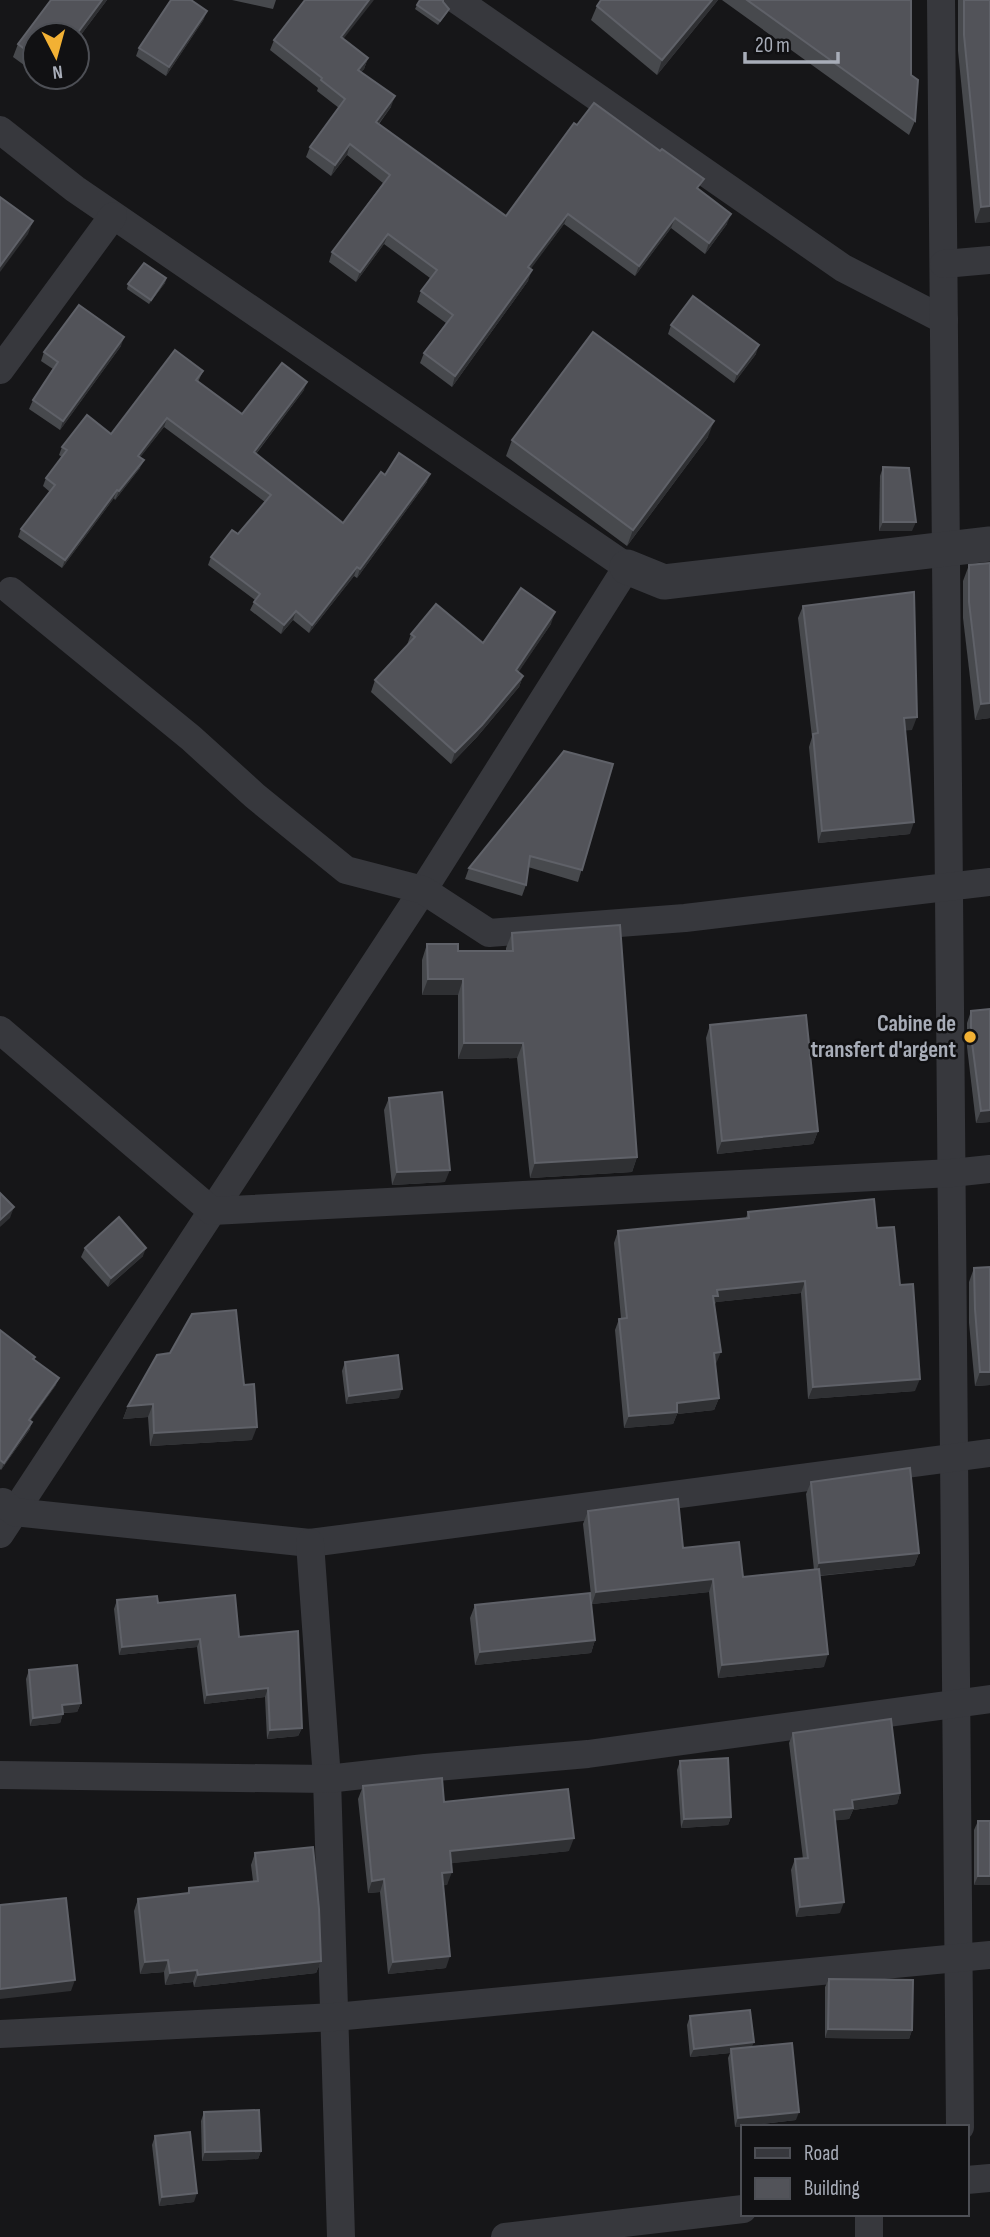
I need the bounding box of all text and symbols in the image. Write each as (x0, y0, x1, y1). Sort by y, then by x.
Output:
north arrow (21, 21, 91, 91)
scale bar (745, 21, 838, 65)
text: 20 m (755, 33, 790, 58)
text: N (51, 59, 64, 83)
place label: Cabine de transfert d'argent (810, 1010, 956, 1064)
marker: Cabine de transfert d'argent (962, 1029, 978, 1045)
legend (741, 2125, 969, 2216)
text: Road (804, 2141, 839, 2166)
text: Building (804, 2176, 860, 2201)

